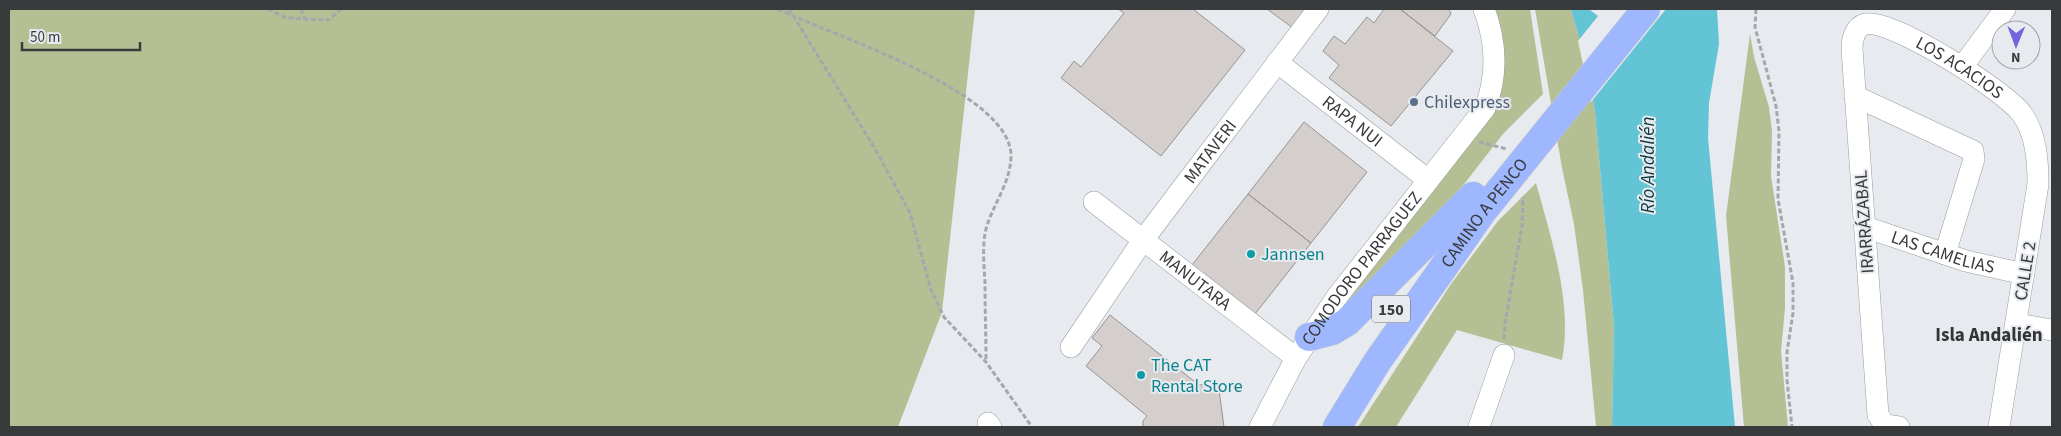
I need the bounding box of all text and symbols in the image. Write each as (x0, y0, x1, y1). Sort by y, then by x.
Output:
scale bar (22, 20, 140, 52)
north arrow (1991, 20, 2041, 70)
text: 50 m (30, 27, 60, 48)
street label: LOS ACACIOS (1911, 31, 2009, 105)
text: N (2011, 47, 2021, 67)
street label: RAPA NUI (1317, 90, 1388, 153)
place label: Chilexpress (1424, 90, 1510, 115)
marker: Chilexpress (1408, 96, 1420, 108)
street label: MATAVERI (1178, 115, 1243, 189)
water label: Río Andalién (1635, 117, 1662, 213)
street label: CAMINO A PENCO (1435, 153, 1534, 273)
street label: IRARRÁZABAL (1848, 169, 1881, 274)
street label: COMODORO PARRAGUEZ (1296, 186, 1428, 350)
street label: LAS CAMELIAS (1888, 225, 1997, 280)
street label: CALLE 2 (2008, 240, 2043, 302)
place label: Jannsen (1261, 242, 1325, 267)
street label: MANUTARA (1154, 245, 1236, 317)
marker: Jannsen (1245, 248, 1257, 260)
road number: 150 (1372, 296, 1410, 322)
district label: Isla Andalién (1935, 322, 2043, 349)
place label: The CAT Rental Store (1151, 353, 1243, 399)
marker: The CAT Rental Store (1135, 369, 1147, 381)

